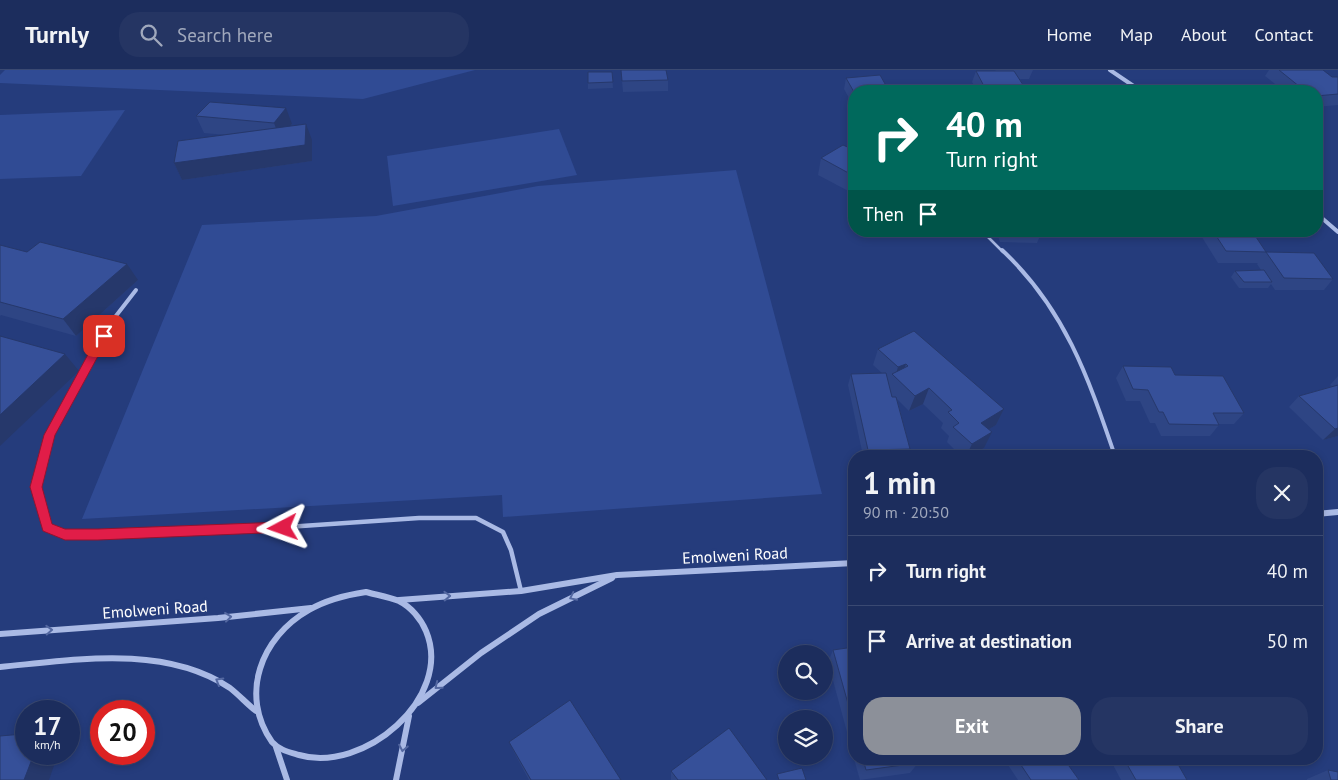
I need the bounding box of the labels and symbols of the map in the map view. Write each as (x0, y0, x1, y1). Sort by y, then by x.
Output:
pin (83, 315, 125, 357)
position arrow (256, 501, 308, 553)
street label: Emolweni Road (682, 542, 788, 568)
one-way arrow (444, 591, 452, 602)
one-way arrow (569, 591, 578, 601)
street label: Emolweni Road (102, 595, 208, 623)
one-way arrow (224, 612, 232, 623)
one-way arrow (45, 624, 53, 635)
one-way arrow (215, 678, 224, 688)
one-way arrow (435, 681, 444, 689)
speed limit sign: 20 (90, 700, 155, 765)
one-way arrow (398, 743, 409, 752)

